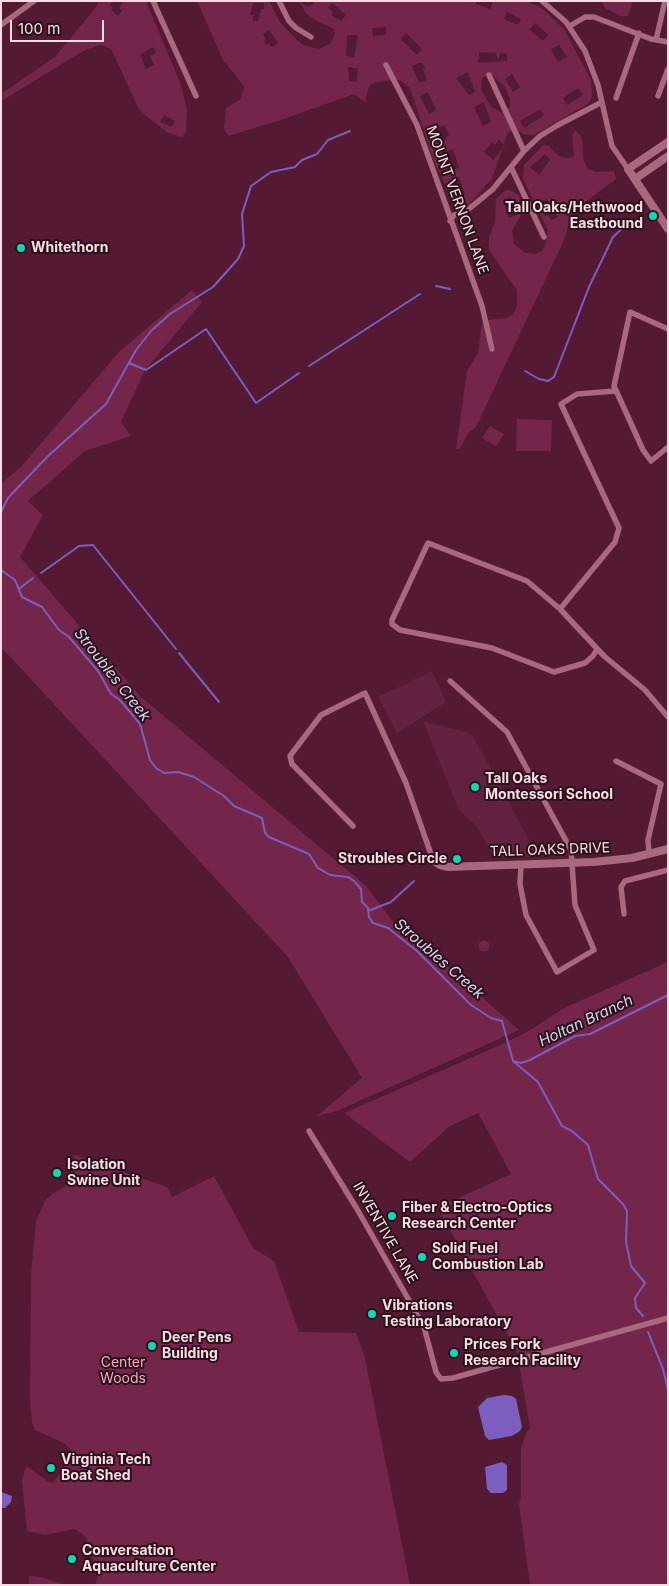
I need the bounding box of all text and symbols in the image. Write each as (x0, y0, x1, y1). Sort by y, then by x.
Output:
scale bar (12, 10, 106, 42)
text: 100 m (18, 19, 60, 38)
street label: MOUNT VERNON LANE (422, 124, 492, 276)
place label: Tall Oaks/Hethwood Eastbound (505, 200, 643, 232)
marker: Tall Oaks/Hethwood Eastbound (647, 210, 659, 222)
place label: Whitethorn (31, 240, 108, 256)
marker: Whitethorn (15, 242, 27, 254)
water label: Stroubles Creek (70, 625, 154, 725)
place label: Tall Oaks Montessori School (485, 771, 613, 804)
marker: Tall Oaks Montessori School (469, 781, 481, 793)
street label: TALL OAKS DRIVE (490, 840, 610, 860)
place label: Stroubles Circle (338, 851, 447, 867)
marker: Stroubles Circle (451, 853, 463, 865)
water label: Stroubles Creek (390, 915, 488, 1003)
water label: Holtan Branch (536, 991, 636, 1051)
place label: Isolation Swine Unit (67, 1157, 140, 1190)
marker: Isolation Swine Unit (51, 1167, 63, 1179)
street label: INVENTIVE LANE (349, 1179, 421, 1287)
place label: Fiber & Electro-Optics Research Center (402, 1200, 552, 1232)
marker: Fiber & Electro-Optics Research Center (386, 1210, 398, 1222)
place label: Solid Fuel Combustion Lab (432, 1241, 544, 1274)
marker: Solid Fuel Combustion Lab (416, 1251, 428, 1263)
place label: Vibrations Testing Laboratory (382, 1298, 511, 1330)
marker: Vibrations Testing Laboratory (366, 1308, 378, 1320)
place label: Deer Pens Building (162, 1330, 232, 1362)
place label: Prices Fork Research Facility (464, 1337, 581, 1370)
marker: Deer Pens Building (146, 1340, 158, 1352)
marker: Prices Fork Research Facility (448, 1347, 460, 1359)
park label: Center Woods (100, 1355, 146, 1388)
place label: Virginia Tech Boat Shed (61, 1452, 151, 1484)
marker: Virginia Tech Boat Shed (45, 1462, 57, 1474)
place label: Conversation Aquaculture Center (82, 1543, 216, 1575)
marker: Conversation Aquaculture Center (66, 1553, 78, 1565)

